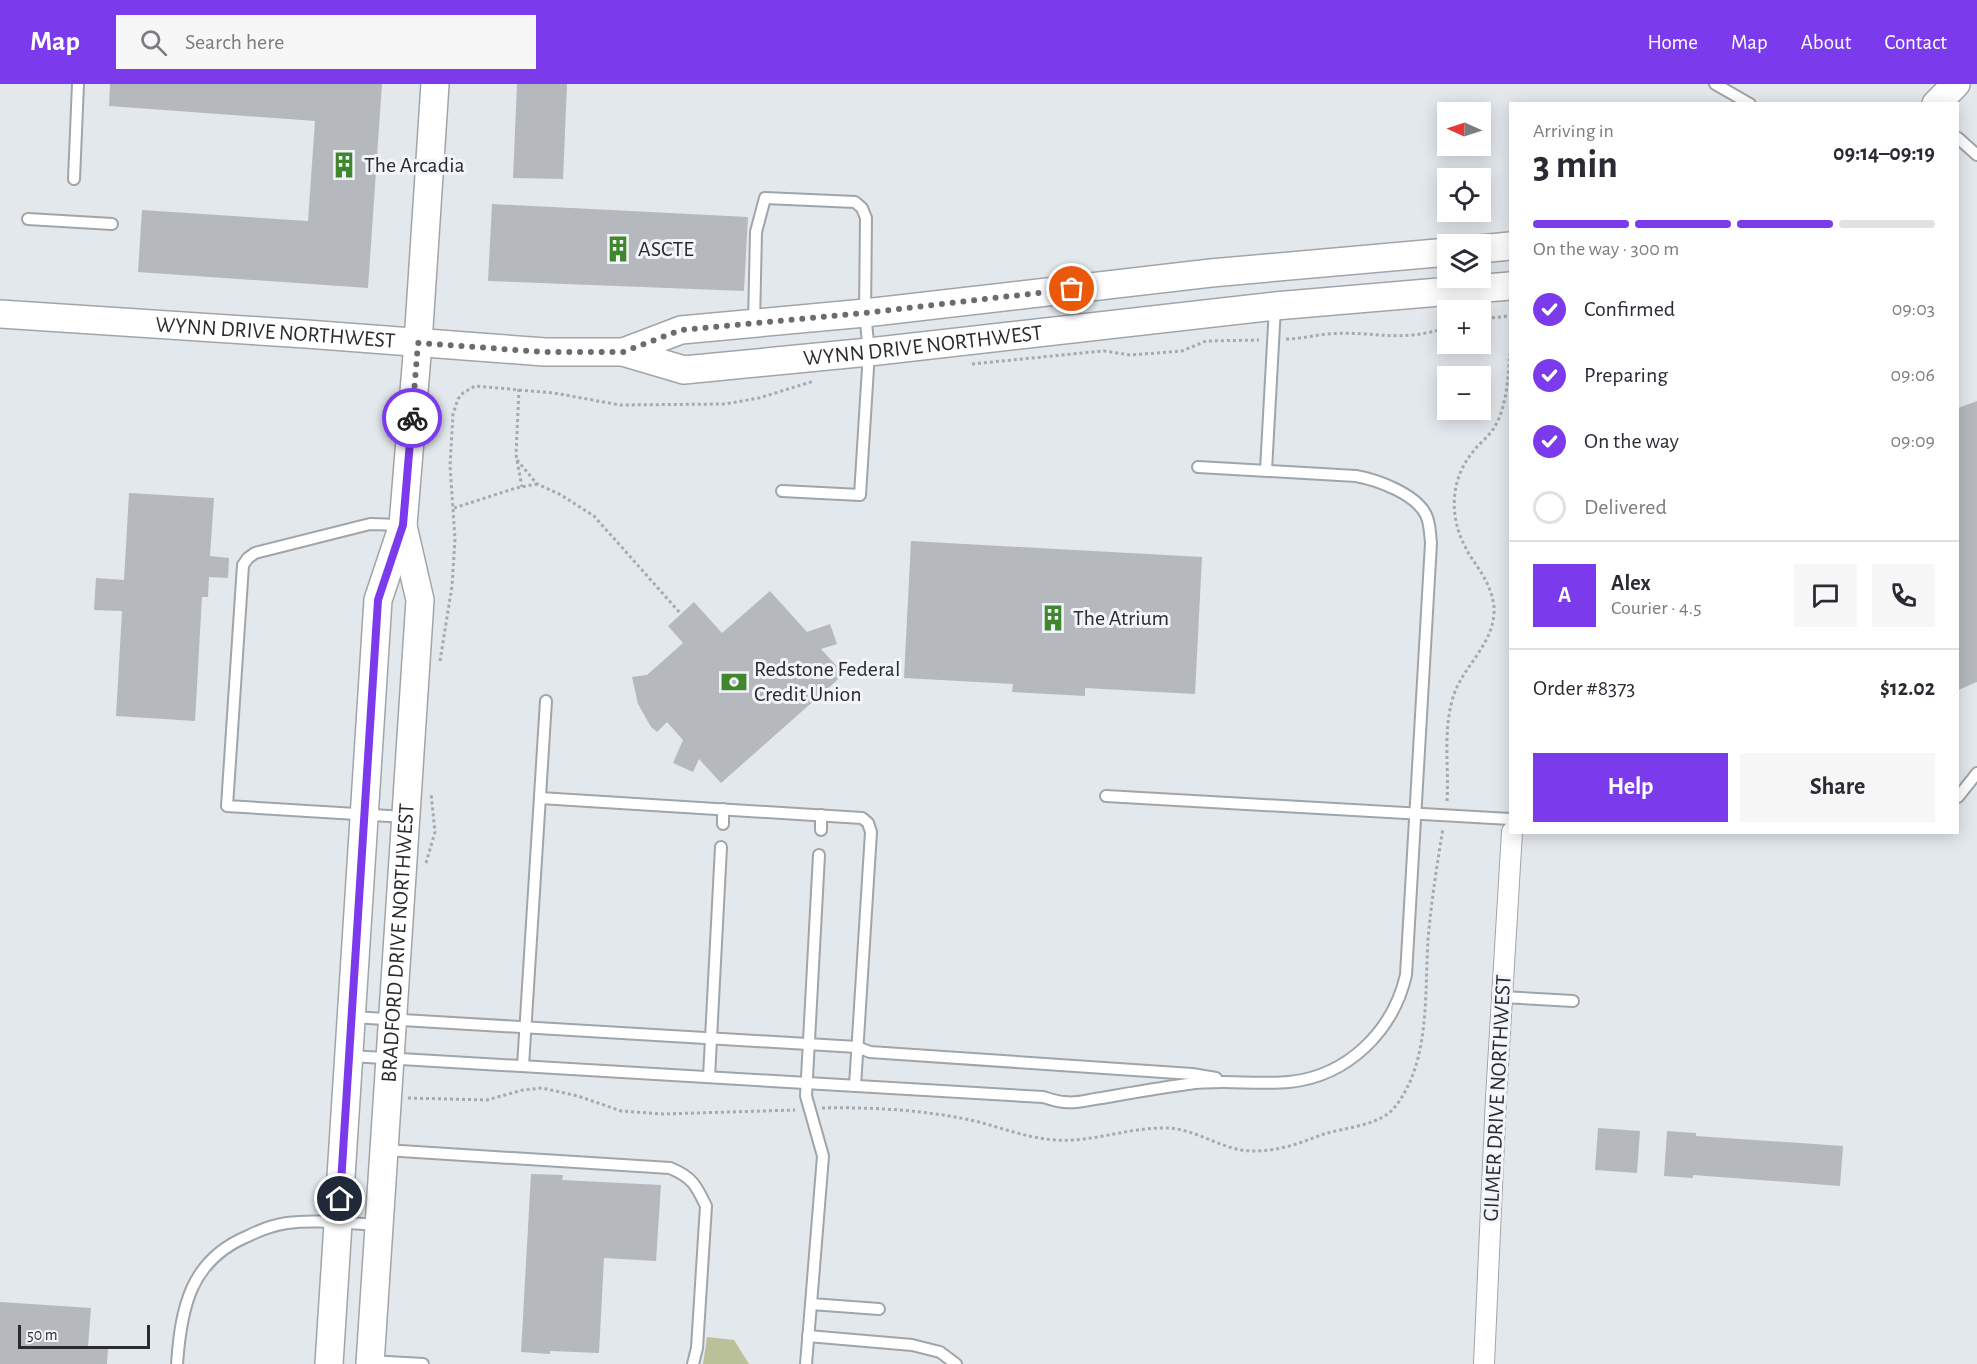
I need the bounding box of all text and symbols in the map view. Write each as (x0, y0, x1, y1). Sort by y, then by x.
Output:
search box (116, 15, 536, 69)
icon: search (137, 26, 170, 59)
text: Map (30, 28, 80, 56)
text: Search here (185, 31, 284, 53)
text: Home (1647, 32, 1698, 53)
text: Map (1731, 32, 1768, 53)
text: About (1801, 32, 1851, 53)
text: Contact (1884, 32, 1947, 53)
north arrow (1437, 102, 1491, 156)
map controls (1437, 102, 1491, 420)
text: Arriving in (1533, 121, 1614, 141)
text: 09:14–09:19 (1833, 142, 1935, 164)
text: 3 min (1533, 146, 1618, 185)
building icon: The Arcadia (329, 150, 359, 180)
place label: The Arcadia (364, 154, 465, 176)
button: locate (1437, 168, 1491, 222)
building icon: ASCTE (603, 234, 633, 264)
button: layers (1437, 234, 1491, 288)
place label: ASCTE (638, 238, 694, 260)
text: On the way · 300 m (1533, 239, 1679, 259)
pin (1046, 263, 1097, 314)
icon: bag (1055, 272, 1088, 305)
icon: check (1533, 293, 1566, 326)
text: Confirmed (1584, 298, 1675, 320)
text: 09:03 (1892, 299, 1935, 319)
button: + (1437, 300, 1491, 354)
street label: WYNN DRIVE NORTHWEST (155, 313, 396, 352)
street label: WYNN DRIVE NORTHWEST (802, 321, 1044, 369)
icon: check (1533, 359, 1566, 392)
text: Preparing (1584, 364, 1668, 386)
text: 09:06 (1891, 365, 1935, 385)
button: − (1437, 366, 1491, 420)
courier (382, 388, 442, 448)
icon: bike (396, 402, 429, 435)
icon: check (1533, 425, 1566, 458)
text: On the way (1584, 430, 1679, 452)
text: 09:09 (1891, 431, 1935, 451)
text: Delivered (1584, 496, 1667, 518)
button: chat (1794, 564, 1857, 627)
button: phone (1872, 564, 1935, 627)
text: Alex (1611, 572, 1651, 594)
text: A (1558, 584, 1571, 606)
text: Courier · 4.5 (1611, 598, 1702, 618)
building icon: The Atrium (1038, 603, 1068, 633)
place label: The Atrium (1073, 607, 1169, 629)
place label: Redstone Federal Credit Union (754, 658, 900, 705)
bank icon: Redstone Federal Credit Union (719, 667, 749, 697)
text: Order #8373 (1533, 677, 1635, 699)
text: $12.02 (1880, 677, 1935, 699)
button: Help (1533, 753, 1728, 822)
button: Share (1740, 753, 1935, 822)
street label: BRADFORD DRIVE NORTHWEST (377, 802, 418, 1083)
street label: GILMER DRIVE NORTHWEST (1480, 974, 1514, 1222)
pin (314, 1173, 365, 1224)
icon: home (323, 1182, 356, 1215)
scale bar (18, 1322, 150, 1350)
text: 50 m (27, 1327, 58, 1343)

